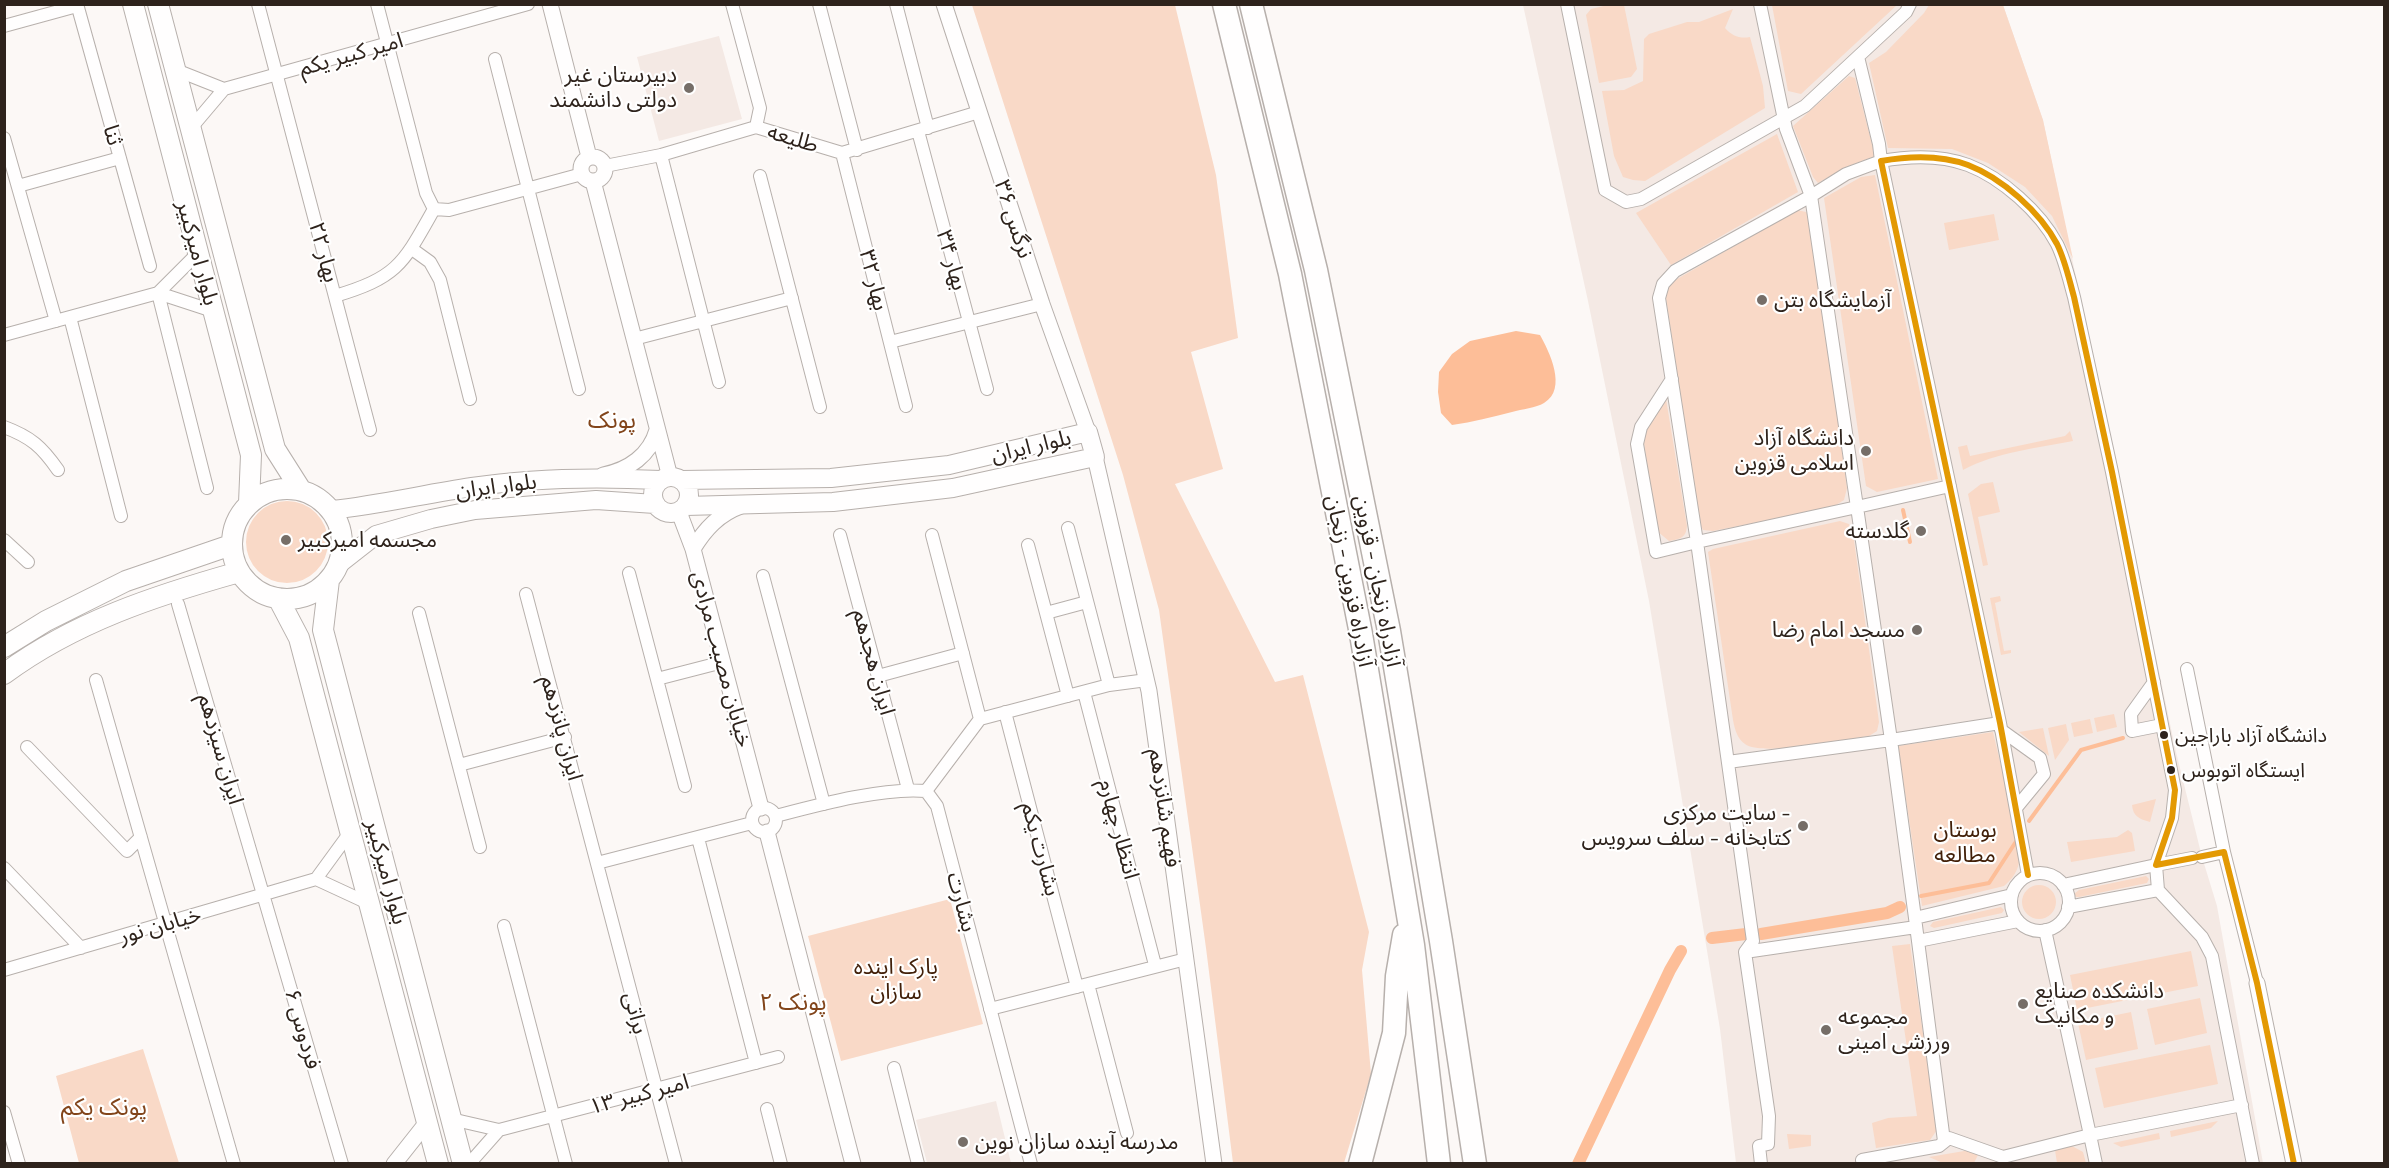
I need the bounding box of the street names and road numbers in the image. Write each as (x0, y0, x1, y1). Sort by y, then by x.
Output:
street label: امیر کبیر یکم (296, 27, 406, 81)
street label: طلیعه (764, 118, 822, 158)
street label: ثنا (97, 121, 129, 149)
street label: نرگس ۳۶ (989, 176, 1039, 262)
street label: بلوار امیرکبیر (171, 198, 225, 308)
street label: بهار ۲۲ (303, 219, 345, 285)
street label: بهار ۳۴ (931, 227, 973, 293)
street label: بهار ۳۲ (854, 247, 894, 313)
street label: بلوار ایران (988, 424, 1074, 468)
street label: بلوار ایران (454, 468, 538, 504)
street label: آزادراه قزوین - زنجان (1320, 493, 1380, 669)
street label: آزادراه زنجان - قزوین (1348, 493, 1408, 669)
street label: خیابان مصیب مرادی (686, 568, 758, 750)
street label: ایران هجدهم (847, 606, 901, 718)
street label: ایران پانزدهم (535, 673, 589, 783)
street label: ایران سیزدهم (193, 690, 249, 808)
street label: فهیم شانزدهم (1144, 747, 1186, 869)
street label: انتظار چهارم (1093, 776, 1145, 882)
street label: بشارت یکم (1016, 799, 1066, 899)
street label: بلوار امیرکبیر (360, 817, 414, 927)
street label: بشارت (941, 869, 983, 935)
street label: خیابان نور (116, 901, 204, 949)
street label: فردوس ۶ (279, 986, 327, 1072)
street label: براتی (618, 989, 654, 1037)
street label: امیر کبیر ۱۳ (586, 1068, 692, 1120)

